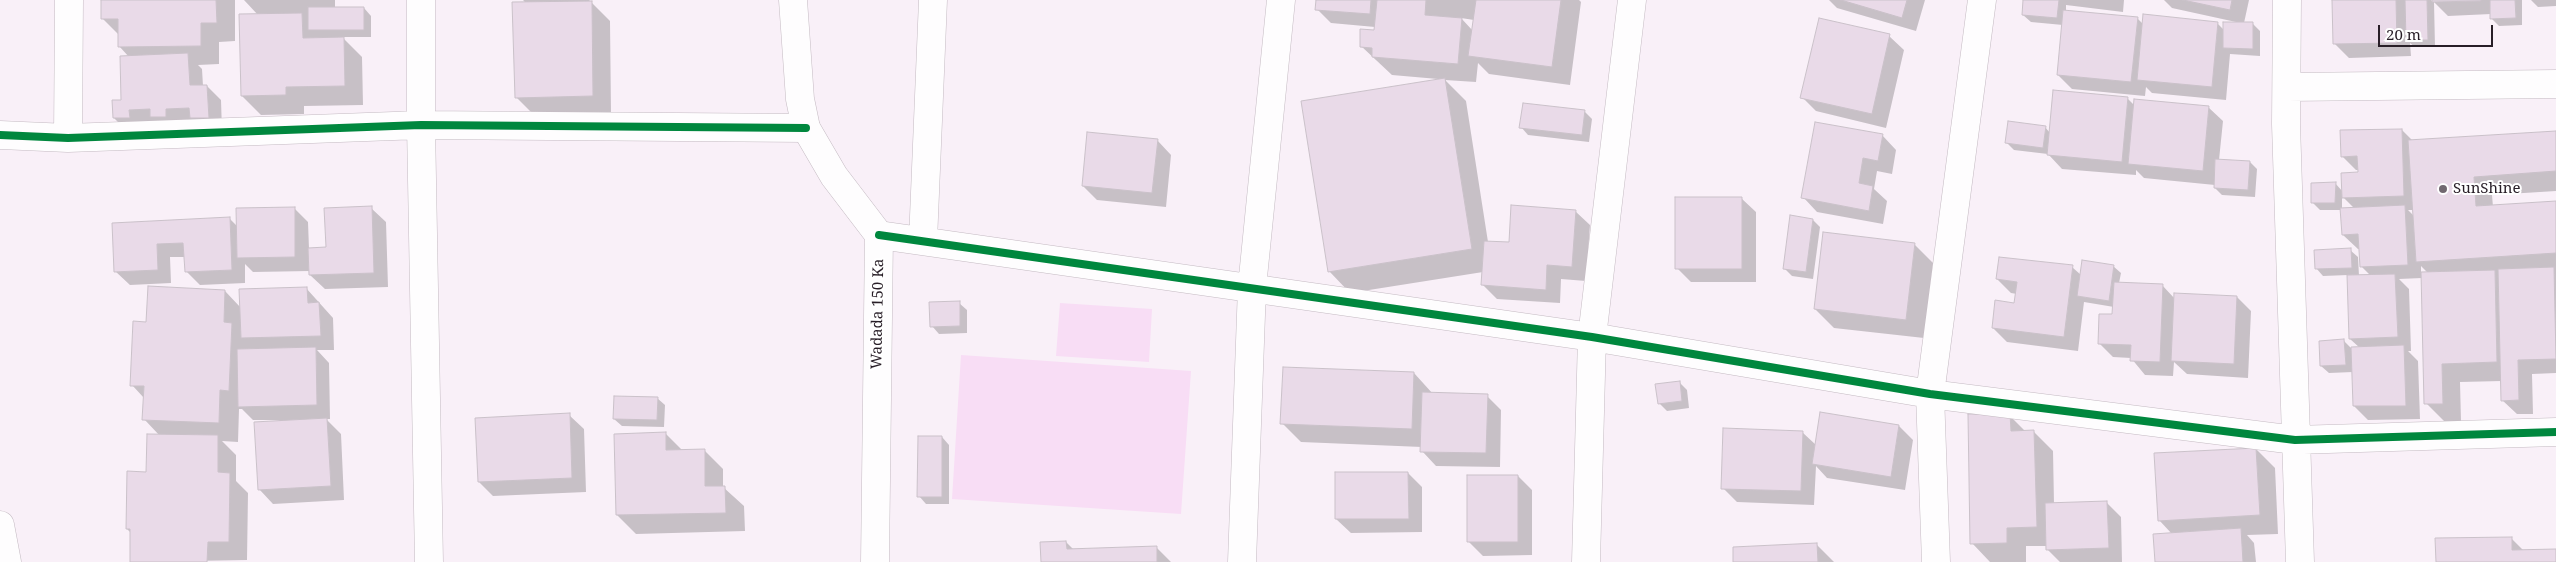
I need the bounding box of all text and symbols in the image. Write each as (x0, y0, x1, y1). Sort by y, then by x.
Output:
scale bar (2381, 15, 2496, 47)
text: 20 m (2386, 24, 2421, 44)
place label: SunShine (2453, 180, 2521, 198)
marker: SunShine (2437, 183, 2449, 195)
street label: Wadada 150 Ka (868, 259, 888, 369)

